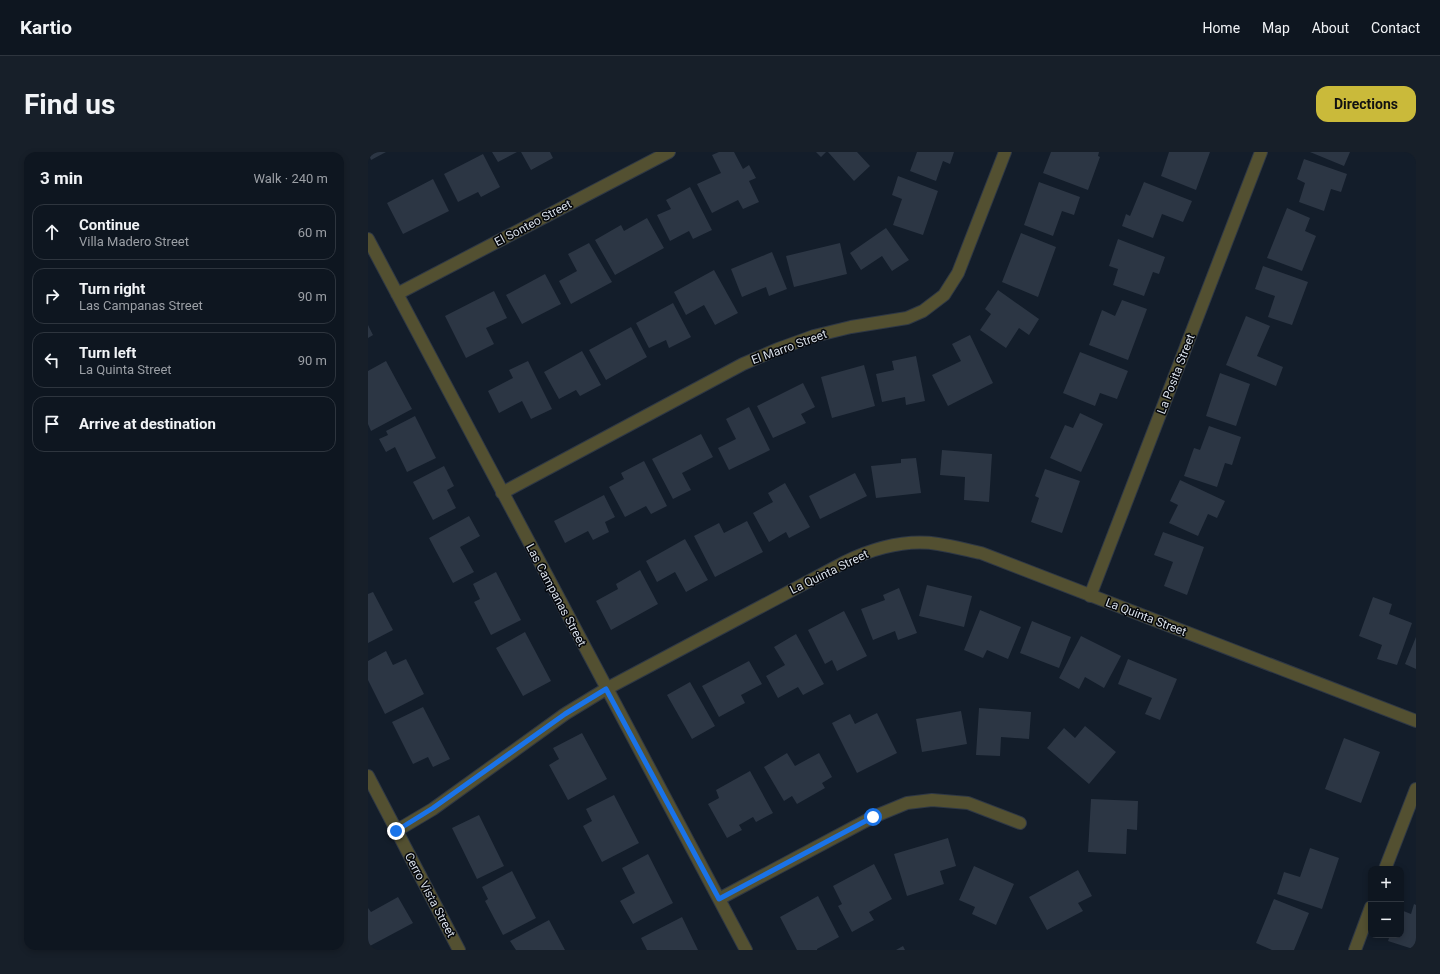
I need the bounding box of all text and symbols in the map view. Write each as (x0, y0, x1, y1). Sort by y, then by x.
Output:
text: Kartio (20, 16, 72, 39)
text: Home (1202, 20, 1240, 36)
text: Map (1262, 20, 1290, 36)
text: About (1312, 20, 1349, 36)
text: Contact (1371, 20, 1420, 36)
button: Directions (1316, 86, 1416, 122)
text: Find us (24, 88, 115, 121)
text: 3 min (40, 168, 83, 188)
text: Walk · 240 m (253, 171, 328, 186)
street label: El Sonteo Street (492, 197, 574, 249)
text: Continue (79, 216, 140, 234)
icon: ahead (41, 221, 63, 243)
text: 60 m (298, 225, 327, 240)
text: Villa Madero Street (79, 234, 189, 249)
text: Turn right (79, 280, 145, 298)
icon: right (41, 285, 63, 307)
text: 90 m (298, 289, 327, 304)
text: Las Campanas Street (79, 298, 203, 313)
street label: El Marro Street (749, 327, 829, 367)
street label: La Posita Street (1154, 332, 1198, 416)
text: Turn left (79, 344, 136, 362)
icon: left (41, 349, 63, 371)
text: 90 m (298, 353, 327, 368)
text: La Quinta Street (79, 362, 172, 377)
icon: arrive (41, 413, 63, 435)
text: Arrive at destination (79, 415, 216, 433)
street label: Las Campanas Street (523, 541, 589, 649)
street label: La Quinta Street (788, 547, 871, 597)
street label: La Quinta Street (1104, 595, 1188, 639)
route start (864, 808, 882, 826)
route end (387, 822, 405, 840)
street label: Cerro Vista Street (402, 850, 458, 940)
map controls (1368, 866, 1404, 938)
button: + (1368, 866, 1404, 902)
button: − (1368, 902, 1404, 938)

